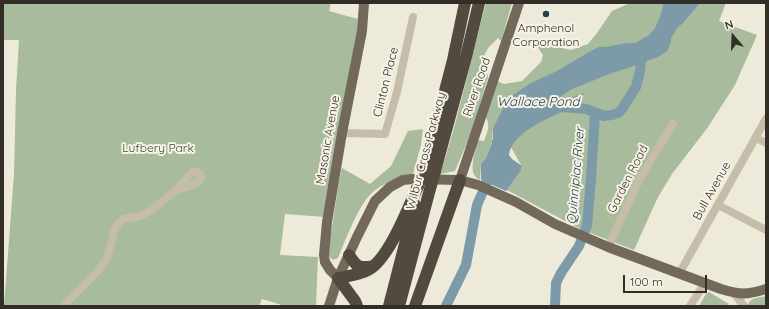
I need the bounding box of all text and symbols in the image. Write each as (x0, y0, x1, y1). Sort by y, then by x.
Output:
marker: Amphenol Corporation (541, 9, 551, 19)
north arrow (713, 16, 753, 56)
text: N (723, 17, 735, 33)
place label: Amphenol Corporation (513, 21, 579, 49)
street label: Clinton Place (370, 45, 402, 119)
street label: River Road (460, 56, 494, 118)
street label: Wilbur Cross Parkway (403, 90, 449, 212)
street label: Masonic Avenue (313, 94, 343, 186)
water label: Wallace Pond (497, 94, 579, 110)
water label: Quinnipiac River (564, 127, 588, 225)
park label: Lufbery Park (122, 141, 194, 155)
street label: Garden Road (605, 143, 651, 215)
street label: Bull Avenue (690, 159, 734, 223)
scale bar (625, 267, 709, 293)
text: 100 m (630, 274, 663, 289)

